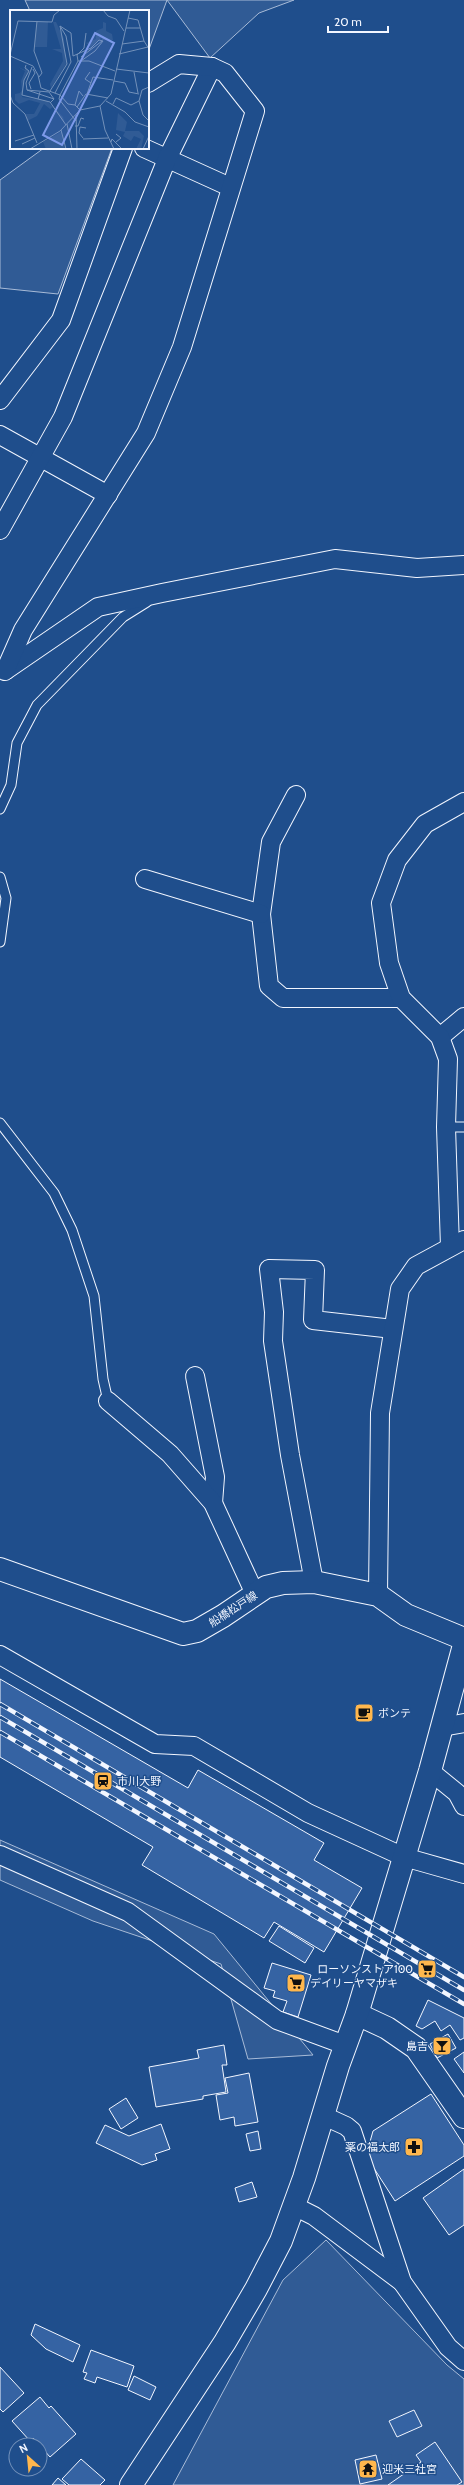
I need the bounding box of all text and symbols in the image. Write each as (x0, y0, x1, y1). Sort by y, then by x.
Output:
scale bar (328, 8, 388, 34)
inset map (10, 10, 149, 149)
text: 20 m (334, 14, 362, 29)
street label: 船橋松戸線 (206, 1588, 260, 1630)
cafe icon: ボンテ (353, 1702, 375, 1724)
place label: ボンテ (378, 1706, 411, 1720)
station icon: 市川大野 (92, 1770, 114, 1792)
place label: 市川大野 (117, 1774, 161, 1788)
supermarket icon: ローソンストア100 (416, 1958, 438, 1980)
place label: ローソンストア100 (317, 1962, 413, 1976)
supermarket icon: デイリーヤマザキ (285, 1972, 307, 1994)
place label: デイリーヤマザキ (310, 1976, 398, 1990)
bar icon: 島吉 (431, 2035, 453, 2057)
place label: 島吉 (406, 2039, 428, 2053)
pharmacy icon: 薬の福太郎 (403, 2136, 425, 2158)
place label: 薬の福太郎 (345, 2140, 400, 2154)
north arrow (8, 2437, 48, 2477)
text: N (17, 2440, 30, 2456)
temple icon: 迎米三社宮 (357, 2458, 379, 2480)
place label: 迎米三社宮 (382, 2462, 437, 2476)

